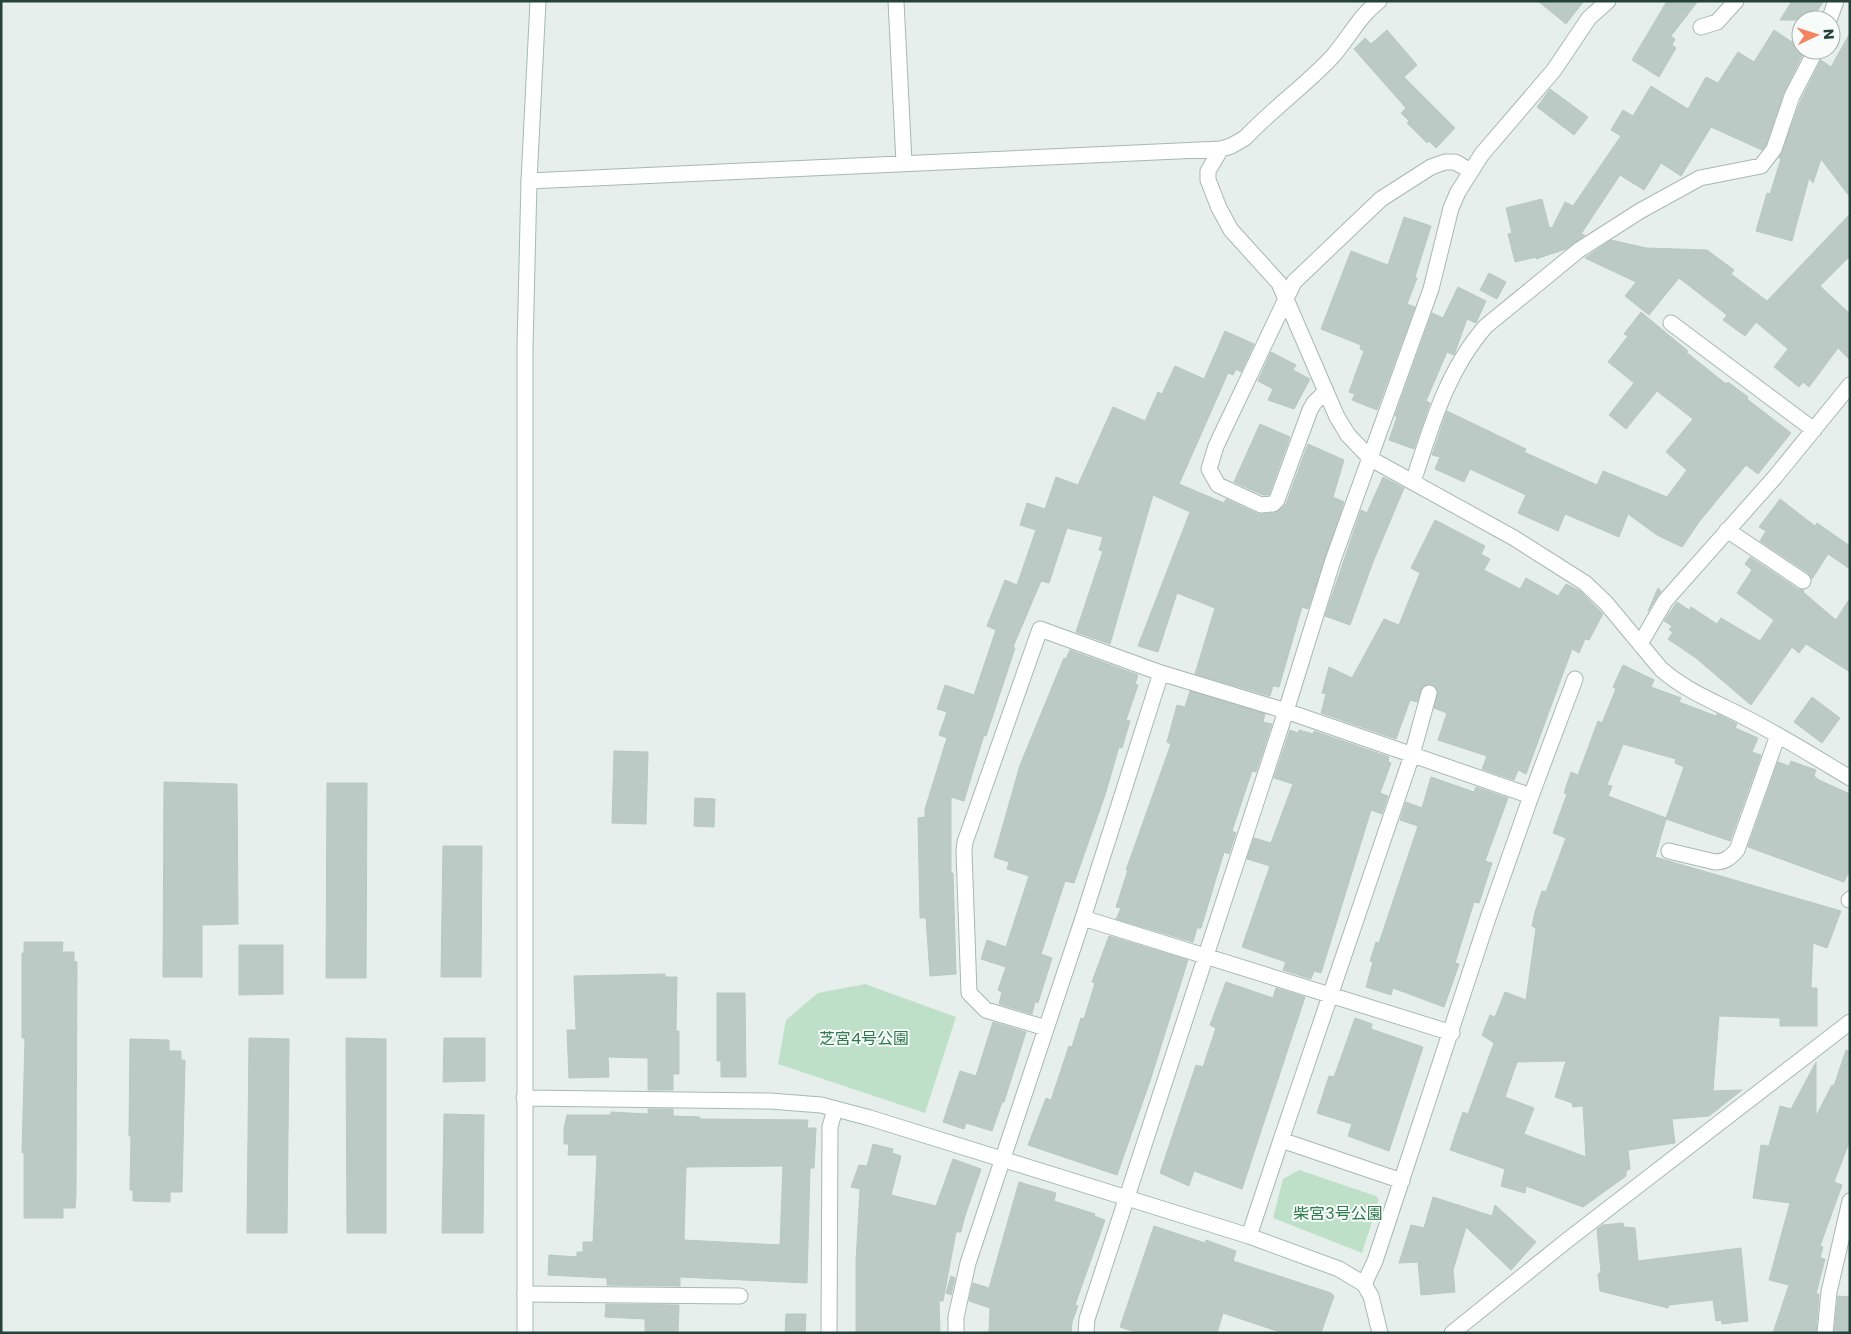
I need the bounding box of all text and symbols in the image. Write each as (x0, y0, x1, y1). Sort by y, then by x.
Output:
north arrow (1791, 10, 1841, 60)
text: N (1819, 28, 1839, 40)
park label: 芝宮4号公園 (819, 1027, 909, 1050)
park label: 柴宮3号公園 (1293, 1202, 1383, 1225)

